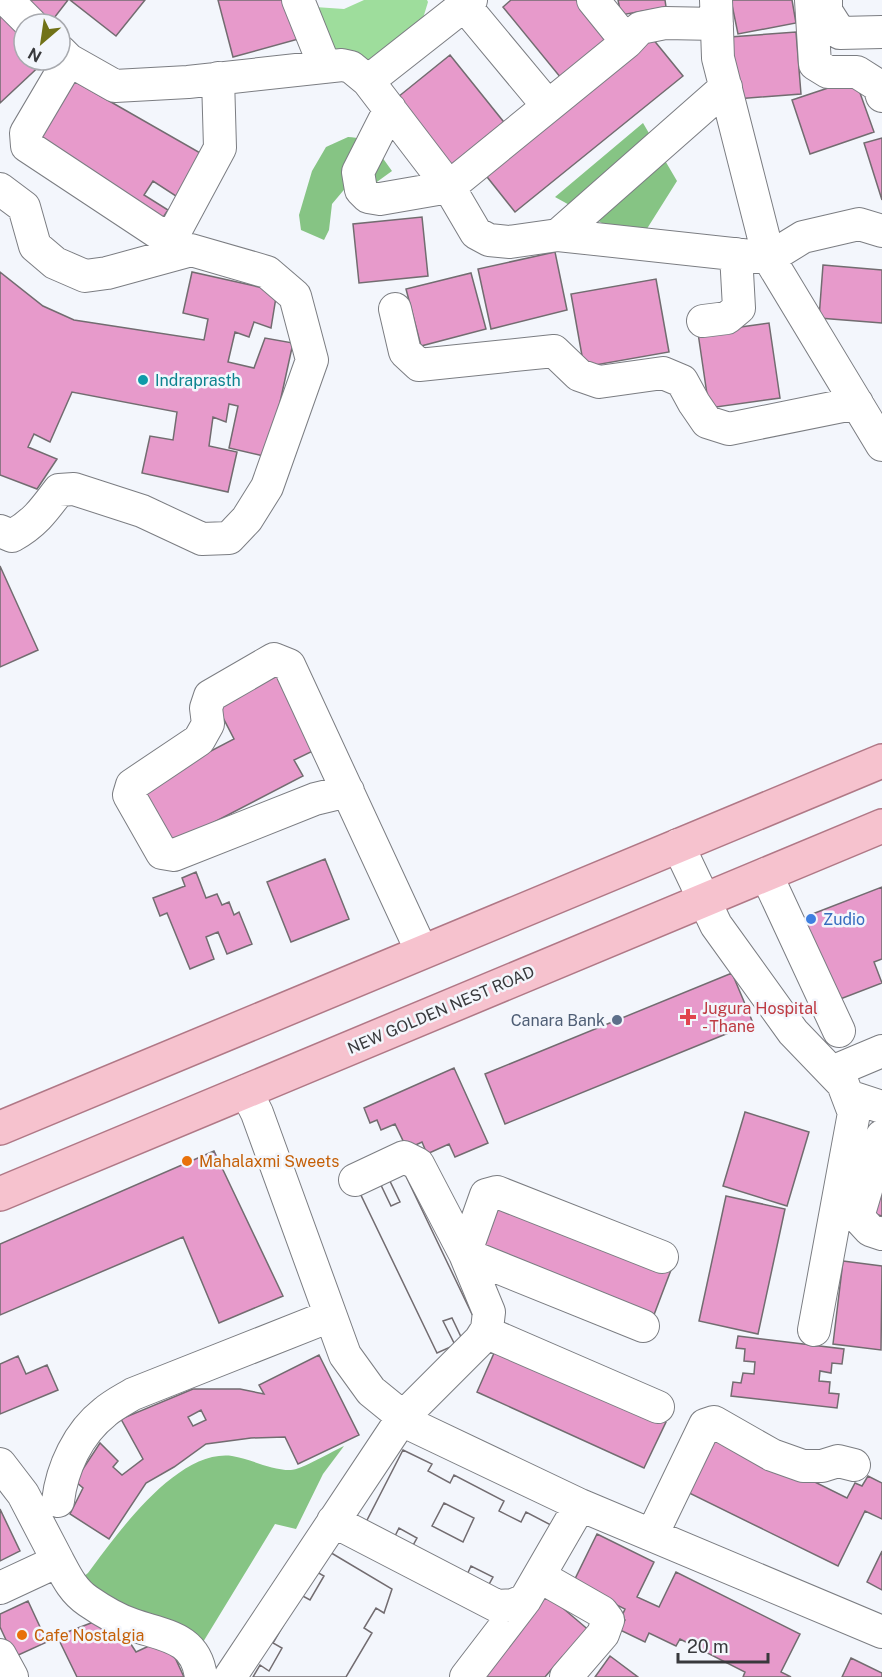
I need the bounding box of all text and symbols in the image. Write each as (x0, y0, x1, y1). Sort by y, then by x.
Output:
north arrow (12, 12, 72, 72)
text: N (25, 43, 45, 66)
place label: Indraprasth (155, 371, 241, 390)
marker: Indraprasth (136, 373, 150, 387)
place label: Zudio (823, 910, 865, 929)
marker: Zudio (804, 912, 818, 926)
street label: NEW GOLDEN NEST ROAD (345, 962, 537, 1058)
place label: Jugura Hospital - Thane (702, 999, 818, 1036)
marker: Jugura Hospital - Thane (679, 1008, 697, 1026)
place label: Canara Bank (511, 1011, 605, 1030)
marker: Canara Bank (610, 1013, 624, 1027)
place label: Mahalaxmi Sweets (199, 1152, 339, 1171)
marker: Mahalaxmi Sweets (180, 1154, 194, 1168)
place label: Cafe Nostalgia (34, 1626, 144, 1645)
scale bar (678, 1626, 768, 1664)
marker: Cafe Nostalgia (15, 1628, 29, 1642)
text: 20 m (687, 1636, 729, 1657)

